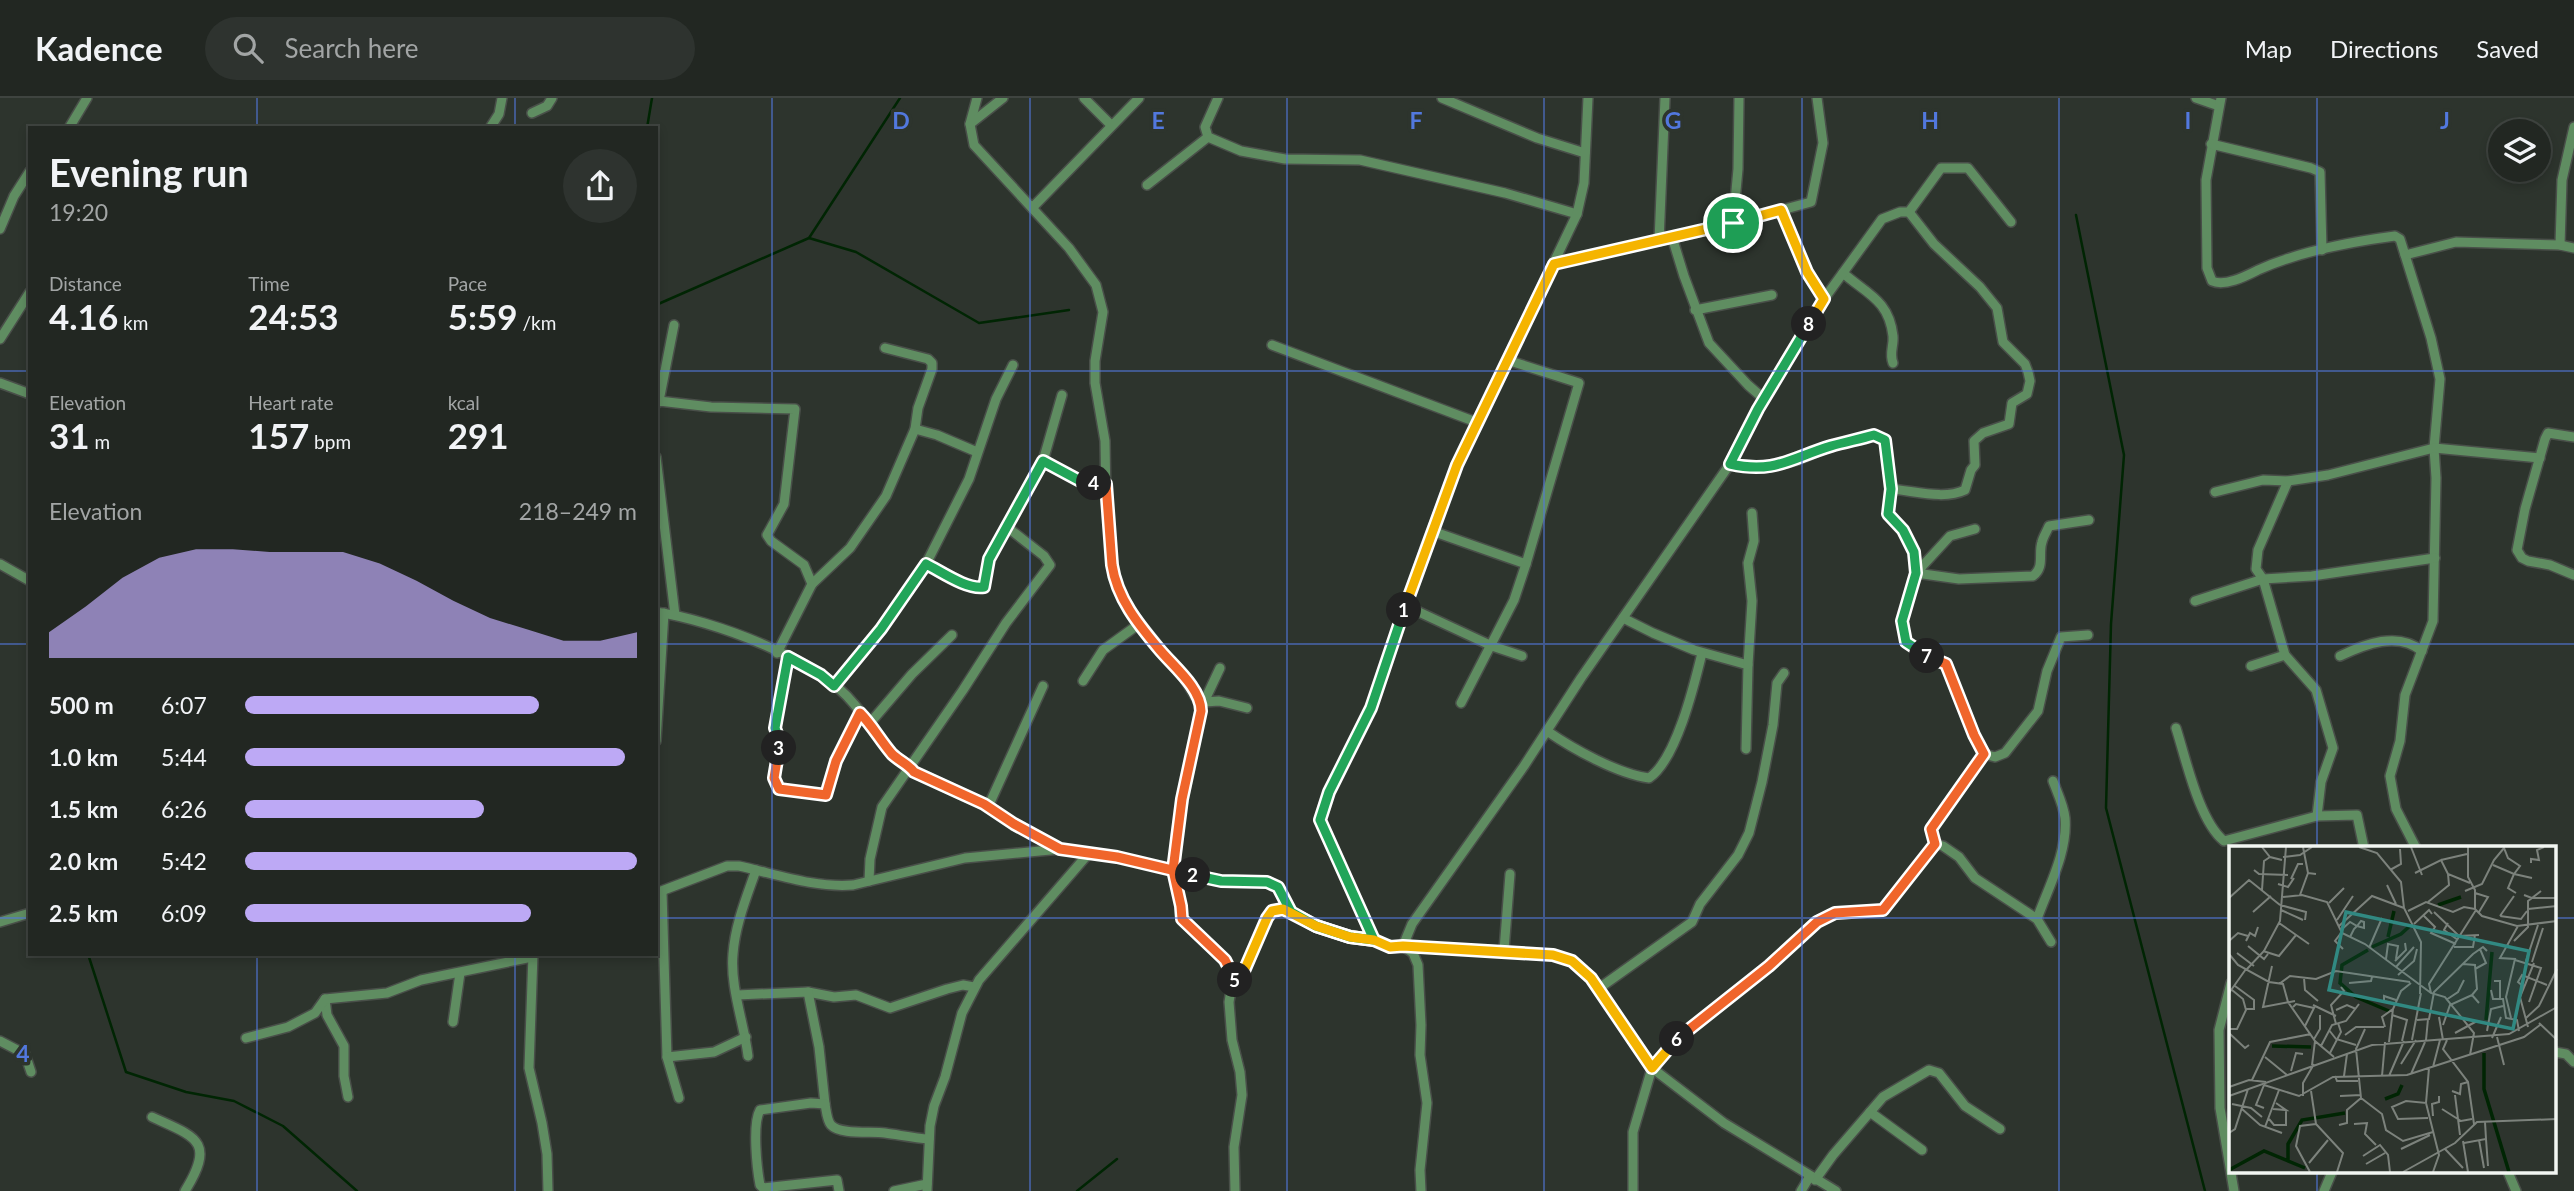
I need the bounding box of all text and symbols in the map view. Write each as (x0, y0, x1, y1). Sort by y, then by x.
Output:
search box (205, 17, 695, 80)
text: Kadence (35, 28, 163, 68)
icon: search (229, 29, 267, 67)
text: Search here (285, 32, 419, 64)
text: Map (2245, 34, 2292, 63)
text: Directions (2330, 34, 2438, 63)
text: Saved (2476, 34, 2539, 63)
text: D (892, 106, 910, 134)
text: E (1151, 106, 1165, 134)
text: F (1409, 106, 1423, 134)
text: G (1665, 106, 1681, 134)
text: H (1921, 106, 1939, 134)
text: I (2185, 106, 2191, 134)
text: J (2440, 106, 2450, 134)
map controls (2488, 119, 2551, 182)
button: layers (2488, 119, 2551, 182)
text: Evening run (49, 149, 249, 195)
button: share (563, 149, 637, 223)
pin (1703, 193, 1763, 253)
text: 19:20 (49, 198, 108, 226)
icon: arrive (1714, 204, 1752, 242)
text: Distance (49, 272, 122, 295)
text: Time (248, 272, 290, 295)
text: Pace (448, 272, 487, 295)
text: 4.16 (49, 295, 118, 337)
text: 24:53 (248, 295, 339, 337)
text: 5:59 (448, 295, 518, 337)
pin: 8 (1792, 306, 1826, 342)
text: km (118, 311, 148, 334)
text: /km (518, 311, 556, 334)
text: 8 (1803, 312, 1814, 335)
text: Elevation (49, 391, 126, 414)
text: Heart rate (248, 391, 334, 414)
text: kcal (448, 391, 480, 414)
text: 31 (49, 414, 90, 456)
text: 157 (248, 414, 309, 456)
text: 291 (448, 414, 509, 456)
text: m (90, 430, 110, 453)
text: bpm (309, 430, 351, 453)
pin: 4 (1076, 466, 1112, 500)
text: 4 (1088, 471, 1099, 494)
text: Elevation (49, 497, 142, 525)
text: 218–249 m (519, 497, 637, 525)
pin: 1 (1386, 592, 1422, 628)
text: 1 (1398, 598, 1409, 621)
pin: 7 (1910, 638, 1944, 674)
text: 7 (1921, 644, 1932, 667)
text: 500 m (49, 691, 114, 719)
text: 6:07 (161, 691, 207, 719)
pin: 3 (762, 730, 796, 766)
text: 3 (773, 736, 784, 759)
text: 1.0 km (49, 743, 118, 771)
text: 5:44 (161, 743, 207, 771)
text: 1.5 km (49, 795, 118, 823)
text: 6:26 (161, 795, 207, 823)
inset map (2229, 846, 2556, 1174)
text: 2.0 km (49, 847, 118, 875)
text: 5:42 (161, 847, 207, 875)
pin: 2 (1176, 858, 1210, 892)
text: 2 (1187, 863, 1198, 886)
text: 2.5 km (49, 899, 118, 927)
text: 6:09 (161, 899, 207, 927)
pin: 5 (1218, 962, 1252, 998)
text: 5 (1229, 968, 1240, 991)
pin: 6 (1660, 1021, 1694, 1056)
text: 6 (1671, 1027, 1682, 1050)
text: 4 (16, 1039, 30, 1067)

